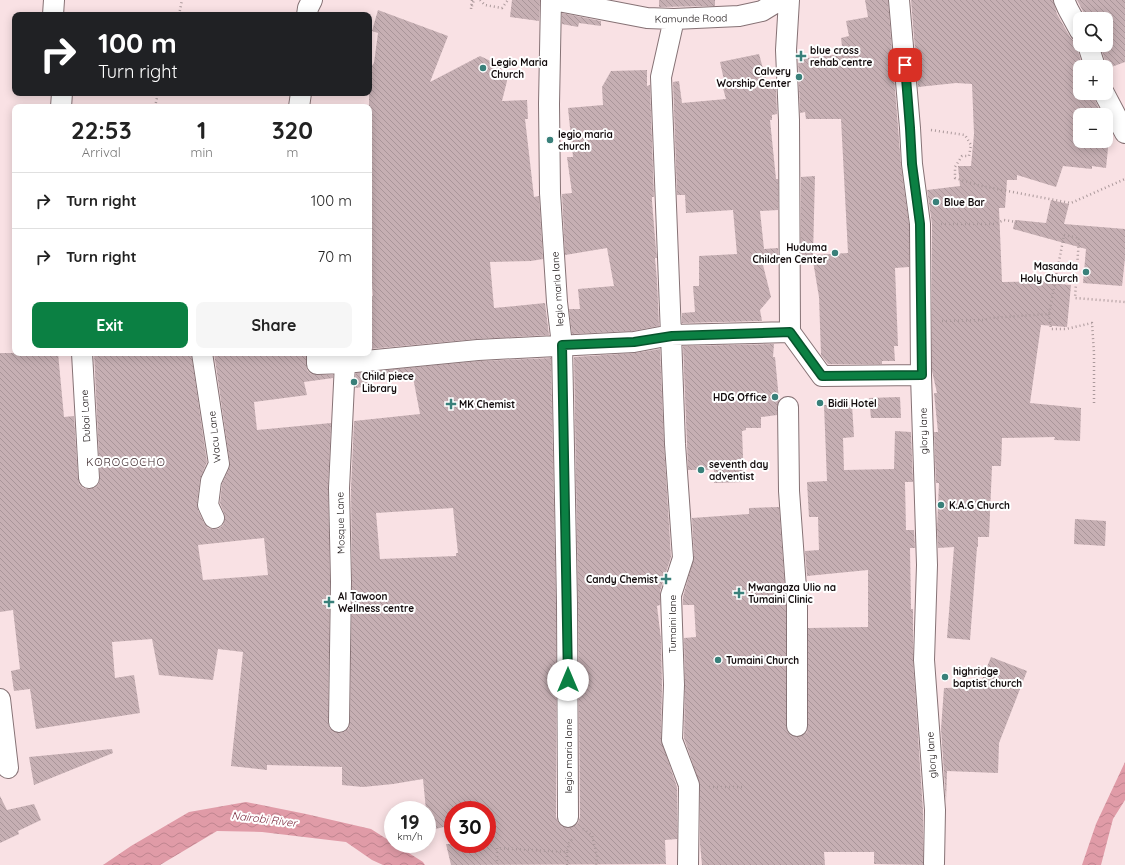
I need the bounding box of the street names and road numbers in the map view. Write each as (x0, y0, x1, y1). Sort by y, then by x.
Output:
street label: Kamunde Road (655, 11, 727, 26)
street label: legio maria lane (548, 251, 567, 327)
street label: Dubai Lane (78, 389, 93, 443)
street label: glory lane (917, 407, 930, 454)
street label: Wacu Lane (205, 410, 224, 464)
street label: Mosque Lane (333, 492, 348, 554)
street label: Tumaini lane (666, 595, 679, 653)
street label: legio maria lane (562, 718, 575, 793)
street label: glory lane (923, 731, 940, 779)

